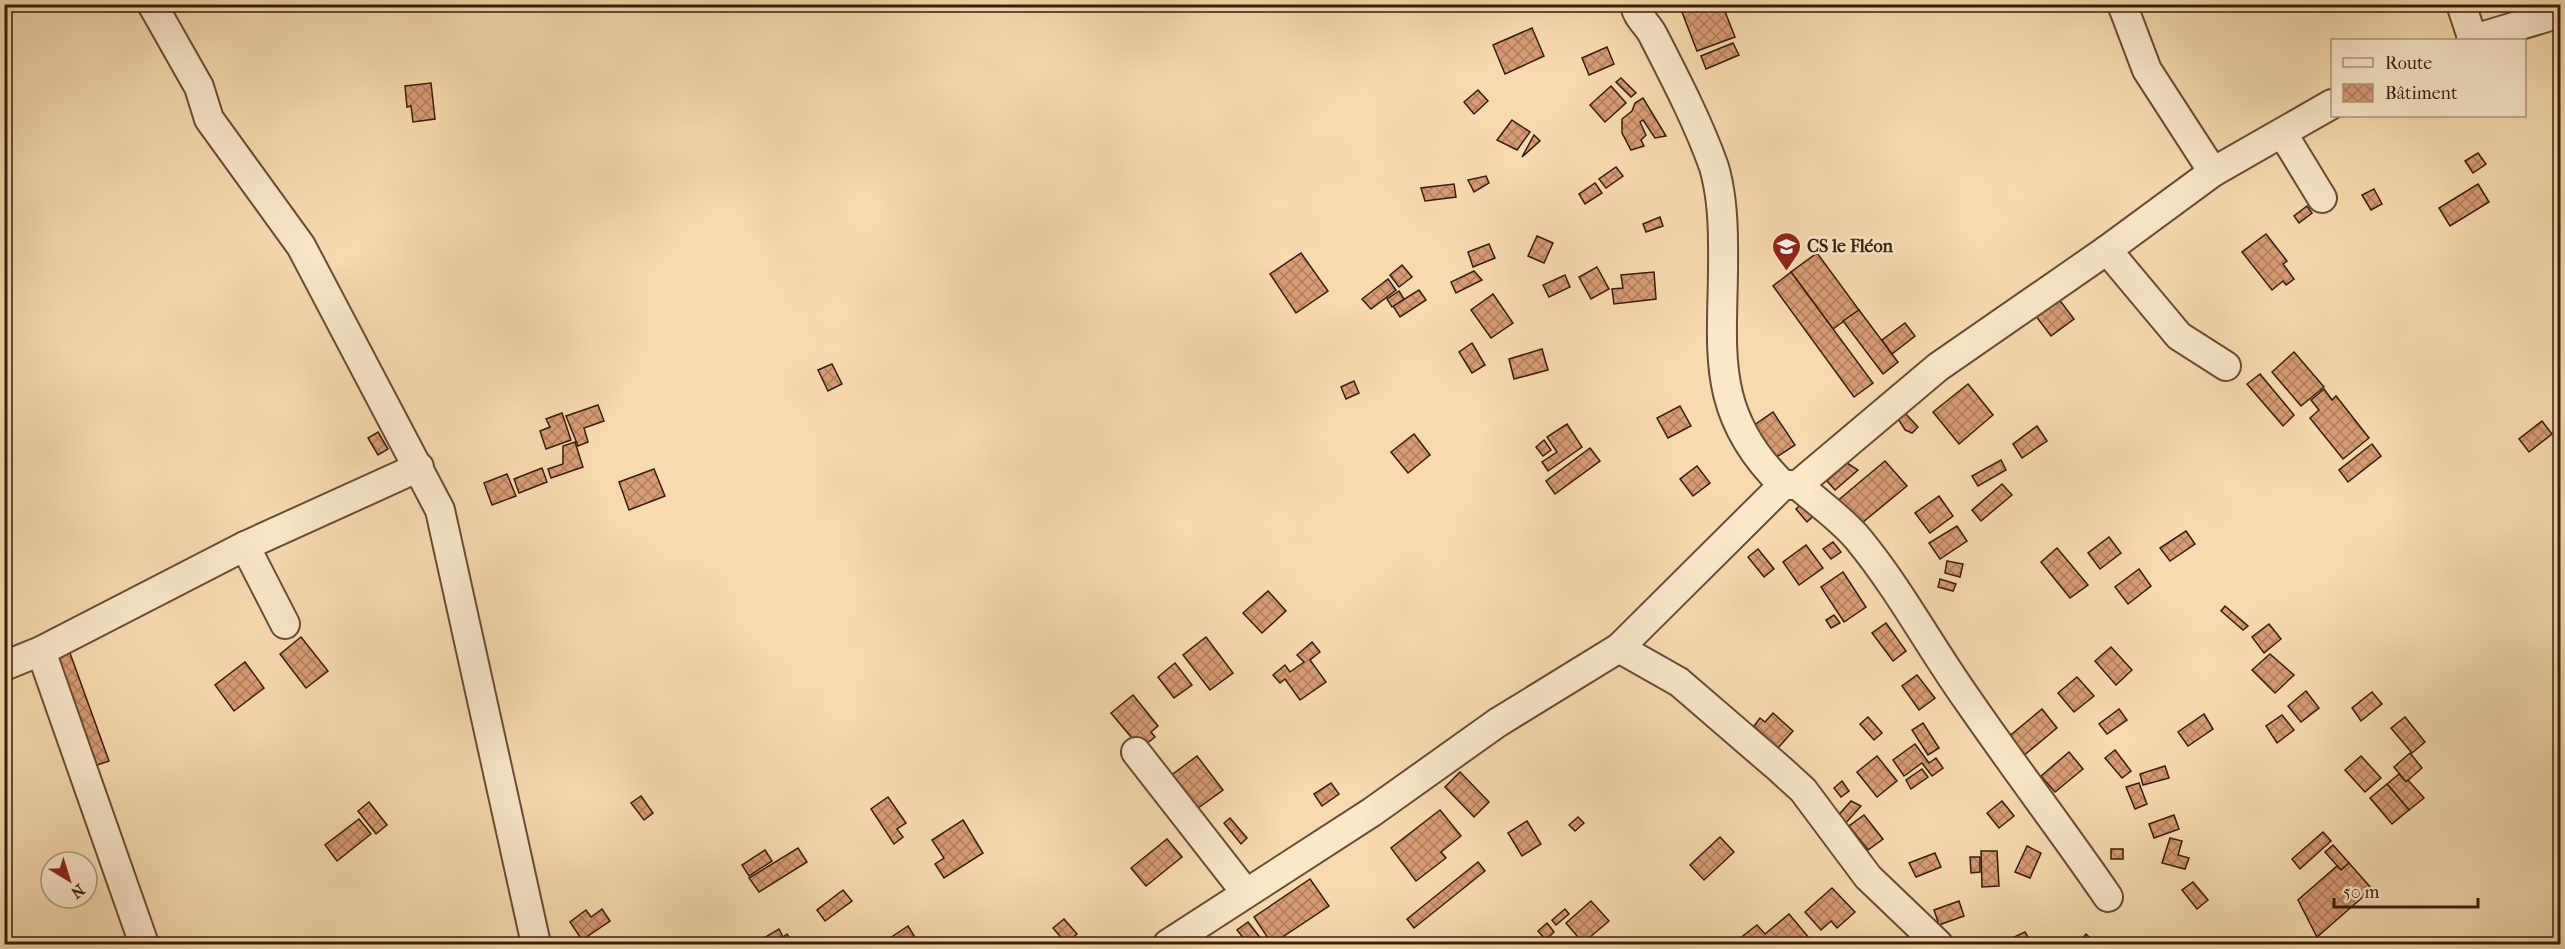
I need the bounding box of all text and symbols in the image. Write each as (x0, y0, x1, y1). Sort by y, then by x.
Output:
legend (2331, 39, 2526, 117)
text: Route (2385, 53, 2432, 74)
text: Bâtiment (2385, 83, 2458, 104)
school or university icon: CS le Fléon (1770, 230, 1802, 272)
place label: CS le Fléon (1807, 236, 1893, 257)
north arrow (39, 850, 99, 910)
scale bar (2334, 871, 2478, 909)
text: N (67, 880, 89, 903)
text: 50 m (2343, 882, 2380, 903)

